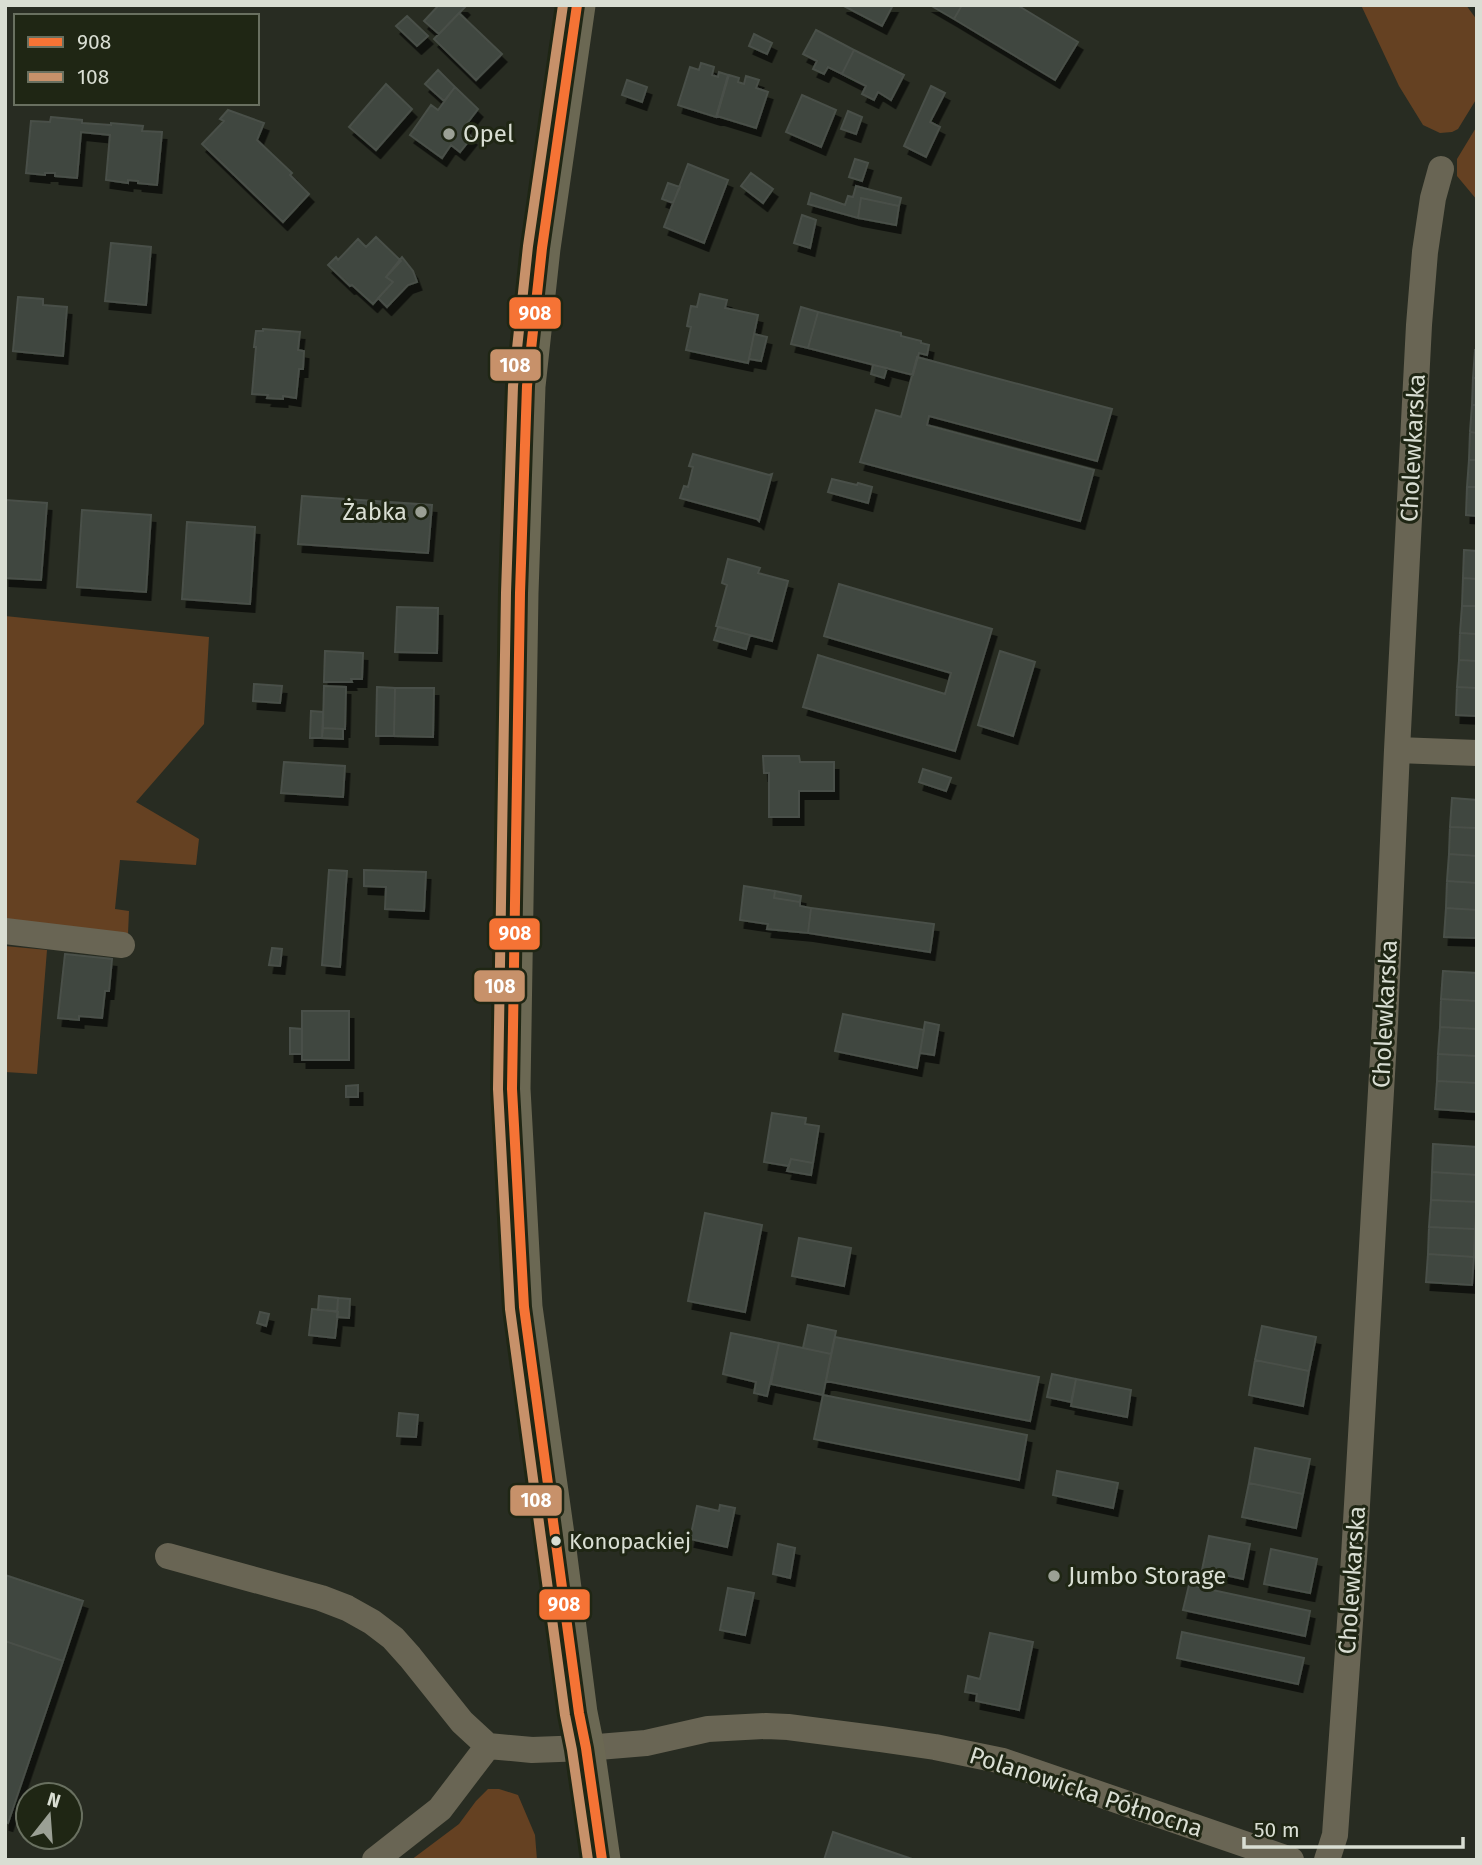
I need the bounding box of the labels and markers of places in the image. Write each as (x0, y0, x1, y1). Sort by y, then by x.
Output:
place label: Opel (463, 120, 514, 148)
marker: Opel (441, 126, 457, 142)
place label: Żabka (343, 498, 407, 526)
marker: Żabka (413, 504, 429, 520)
place label: Konopackiej (569, 1528, 691, 1555)
marker: Konopackiej (549, 1534, 563, 1548)
place label: Jumbo Storage (1068, 1562, 1226, 1590)
marker: Jumbo Storage (1046, 1568, 1062, 1584)

